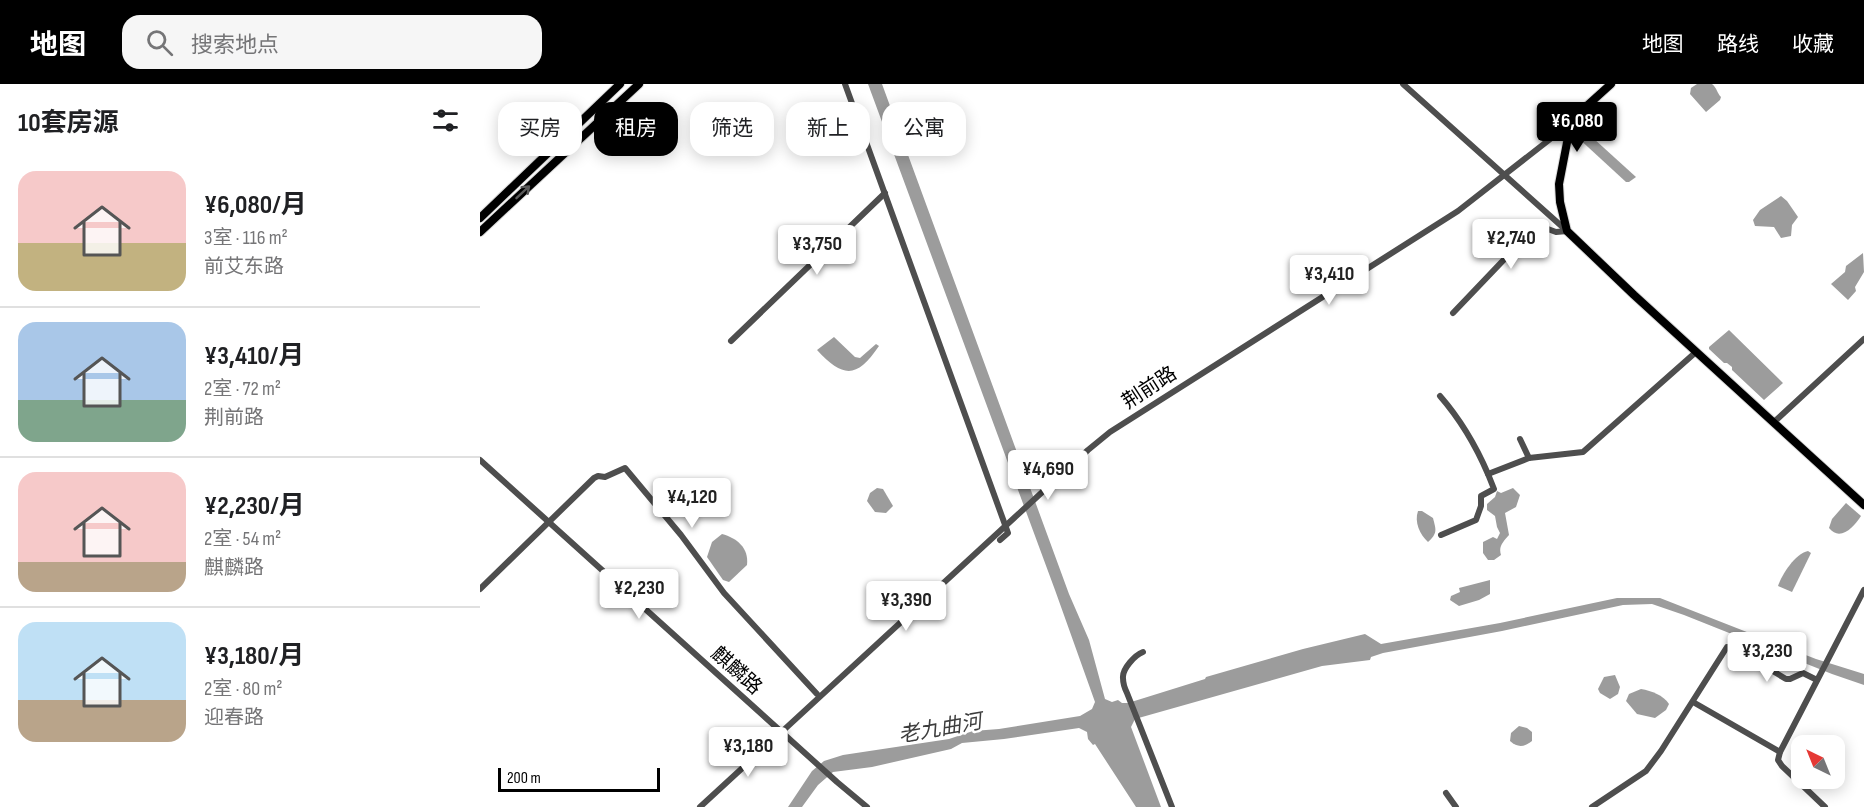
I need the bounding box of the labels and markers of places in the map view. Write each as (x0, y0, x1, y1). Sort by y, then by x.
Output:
pin: ¥6,080 (1528, 102, 1626, 153)
pin: ¥2,740 (1462, 219, 1560, 270)
pin: ¥3,750 (768, 225, 866, 276)
pin: ¥3,410 (1280, 255, 1378, 306)
pin: ¥4,690 (999, 450, 1097, 501)
pin: ¥4,120 (643, 478, 741, 529)
pin: ¥2,230 (590, 569, 688, 620)
pin: ¥3,390 (857, 581, 955, 632)
pin: ¥3,230 (1718, 632, 1816, 683)
pin: ¥3,180 (699, 727, 797, 778)

